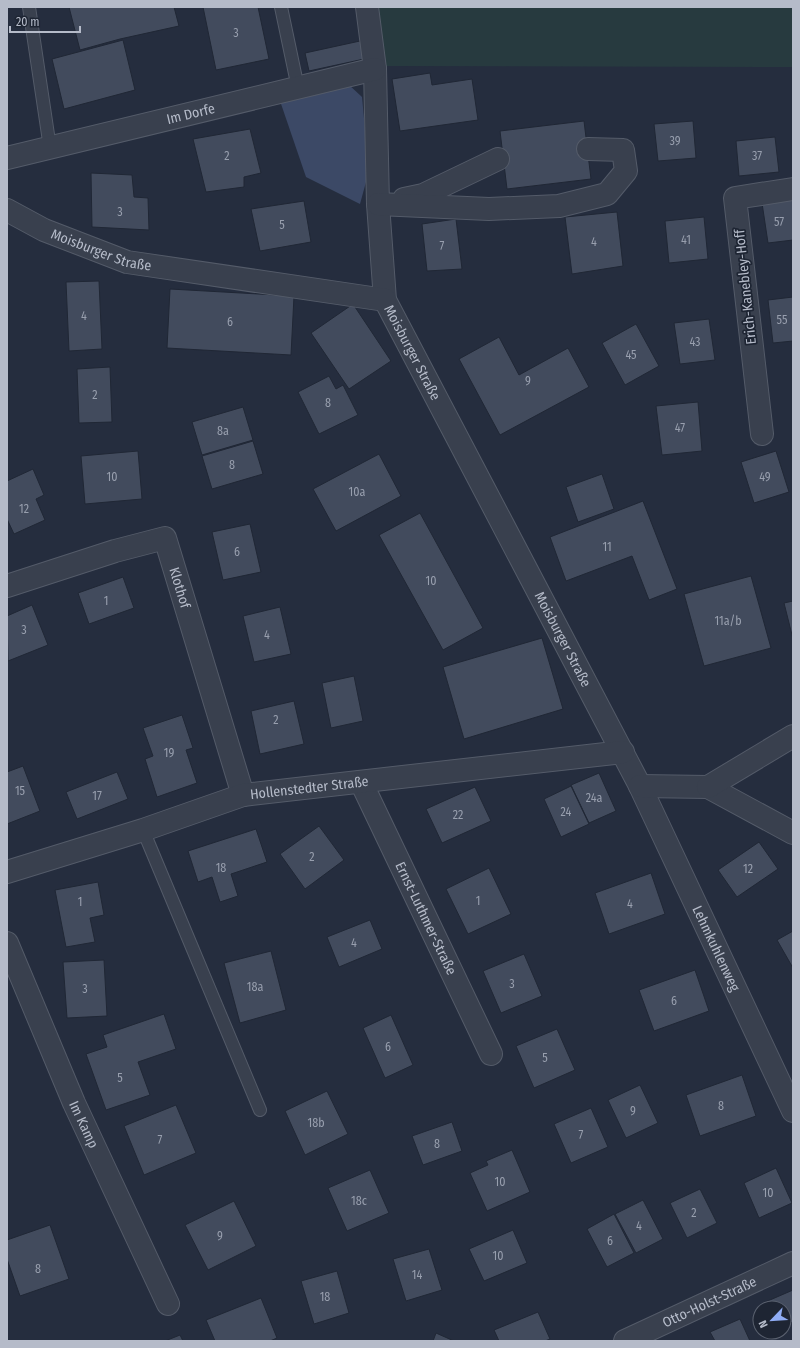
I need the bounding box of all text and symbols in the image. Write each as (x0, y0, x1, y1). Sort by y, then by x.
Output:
scale bar (10, 8, 80, 34)
text: 20 m (16, 15, 40, 29)
house number: 3 (233, 26, 239, 40)
street label: Im Dorfe (165, 100, 217, 128)
house number: 39 (669, 134, 681, 148)
house number: 2 (224, 149, 230, 163)
house number: 37 (752, 149, 762, 163)
house number: 3 (117, 205, 123, 219)
house number: 57 (774, 215, 784, 229)
house number: 5 (279, 218, 285, 232)
street label: Moisburger Straße (49, 226, 153, 274)
street label: Erich-Kanebley-Hoff (731, 227, 760, 345)
house number: 41 (681, 233, 691, 247)
house number: 4 (591, 235, 597, 249)
house number: 7 (440, 239, 445, 253)
street label: Moisburger Straße (380, 302, 444, 403)
house number: 4 (81, 309, 87, 323)
house number: 55 (777, 313, 788, 327)
house number: 6 (227, 315, 233, 329)
house number: 43 (689, 335, 701, 349)
house number: 45 (625, 348, 637, 362)
house number: 9 (525, 374, 531, 388)
house number: 2 (92, 388, 98, 402)
house number: 8 (325, 396, 331, 410)
house number: 47 (675, 421, 685, 435)
house number: 8a (217, 424, 229, 438)
house number: 8 (229, 458, 235, 472)
house number: 10 (107, 470, 117, 484)
house number: 49 (759, 470, 771, 484)
house number: 10a (349, 485, 366, 499)
house number: 12 (19, 502, 29, 516)
house number: 11 (602, 540, 612, 554)
house number: 6 (234, 545, 240, 559)
street label: Klothof (165, 565, 194, 612)
house number: 10 (426, 574, 436, 588)
street label: Moisburger Straße (531, 589, 595, 690)
house number: 1 (104, 594, 108, 608)
house number: 11a/b (714, 614, 742, 628)
house number: 3 (21, 623, 27, 637)
house number: 4 (264, 628, 270, 642)
house number: 2 (273, 713, 279, 727)
house number: 19 (164, 746, 174, 760)
street label: Hollenstedter Straße (249, 773, 370, 803)
house number: 15 (15, 784, 26, 798)
house number: 17 (92, 789, 102, 803)
house number: 24a (586, 791, 602, 805)
house number: 24 (561, 805, 572, 819)
house number: 22 (453, 808, 463, 822)
house number: 2 (309, 850, 315, 864)
street label: Ernst-Luthmer-Straße (391, 859, 460, 978)
house number: 18 (216, 861, 226, 875)
house number: 12 (743, 862, 753, 876)
house number: 1 (476, 894, 480, 908)
house number: 1 (78, 895, 82, 909)
house number: 4 (627, 897, 633, 911)
street label: Lehmkuhlenweg (688, 903, 744, 994)
house number: 4 (351, 936, 357, 950)
house number: 3 (509, 977, 515, 991)
house number: 18a (247, 980, 263, 994)
house number: 3 (82, 982, 88, 996)
house number: 6 (671, 994, 677, 1008)
house number: 6 (385, 1040, 391, 1054)
house number: 5 (542, 1051, 548, 1065)
house number: 5 (117, 1071, 123, 1085)
street label: Im Kamp (65, 1098, 102, 1151)
house number: 8 (718, 1099, 724, 1113)
house number: 9 (630, 1104, 636, 1118)
house number: 18b (307, 1116, 325, 1130)
house number: 7 (579, 1128, 584, 1142)
house number: 7 (158, 1133, 163, 1147)
house number: 8 (434, 1137, 440, 1151)
house number: 10 (495, 1175, 505, 1189)
house number: 10 (763, 1186, 773, 1200)
house number: 18c (351, 1194, 367, 1208)
house number: 2 (691, 1206, 697, 1220)
house number: 4 (636, 1219, 642, 1233)
house number: 9 (217, 1229, 223, 1243)
house number: 6 (607, 1234, 613, 1248)
house number: 10 (493, 1249, 503, 1263)
house number: 8 (35, 1262, 41, 1276)
house number: 14 (412, 1268, 422, 1282)
street label: Otto-Holst-Straße (660, 1273, 759, 1331)
house number: 18 (320, 1290, 330, 1304)
north arrow (752, 1300, 792, 1340)
text: N (756, 1318, 771, 1330)

